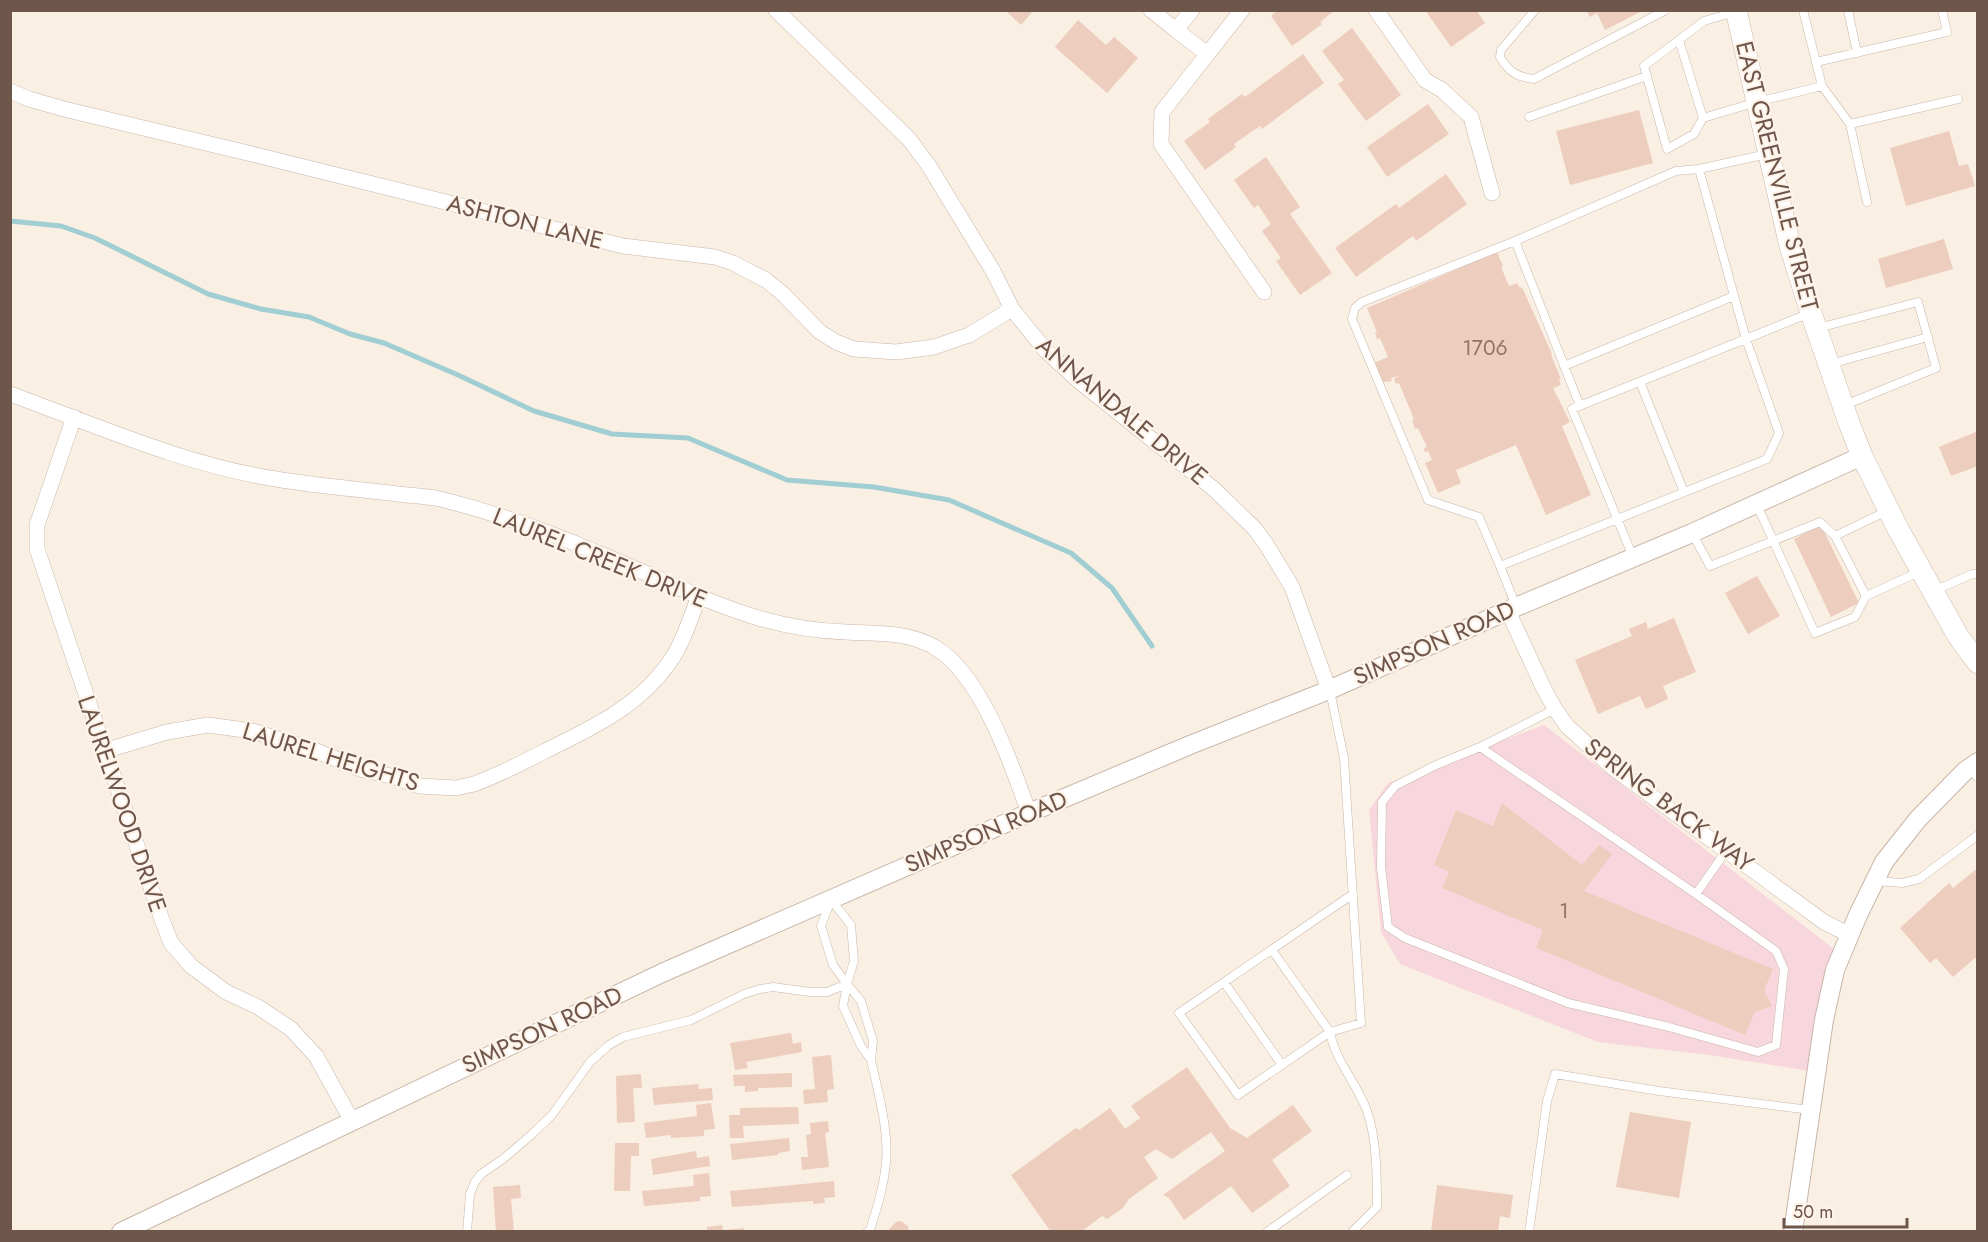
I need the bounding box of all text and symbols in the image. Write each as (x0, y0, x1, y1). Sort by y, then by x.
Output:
street label: EAST GREENVILLE STREET (1727, 37, 1828, 314)
street label: ASHTON LANE (443, 185, 607, 258)
street label: ANNANDALE DRIVE (1029, 328, 1216, 493)
house number: 1706 (1462, 333, 1508, 363)
street label: LAUREL CREEK DRIVE (488, 498, 713, 617)
street label: SIMPSON ROAD (1347, 591, 1520, 694)
street label: LAURELWOOD DRIVE (69, 691, 176, 917)
street label: LAUREL HEIGHTS (238, 713, 424, 800)
street label: SPRING BACK WAY (1577, 729, 1762, 880)
street label: SIMPSON ROAD (899, 782, 1072, 882)
house number: 1 (1559, 896, 1569, 926)
street label: SIMPSON ROAD (456, 977, 628, 1082)
scale bar (1784, 1191, 1907, 1229)
text: 50 m (1793, 1199, 1833, 1225)

